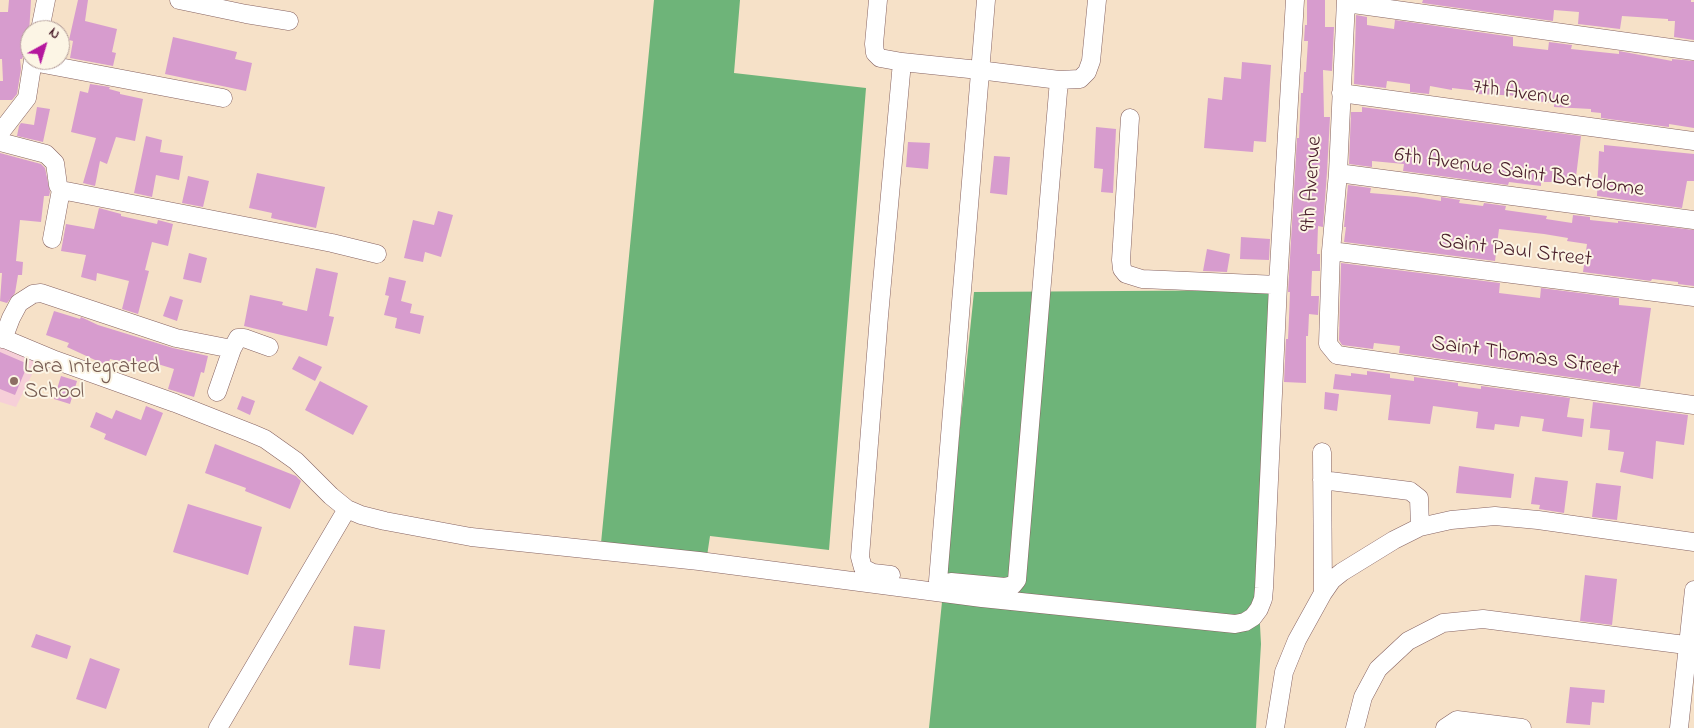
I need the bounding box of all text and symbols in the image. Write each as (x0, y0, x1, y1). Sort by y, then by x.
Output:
north arrow (20, 20, 70, 70)
text: N (44, 23, 64, 45)
street label: 7th Avenue (1471, 75, 1571, 115)
street label: 9th Avenue (1296, 135, 1330, 233)
street label: 6th Avenue Saint Bartolome (1393, 143, 1645, 205)
street label: Saint Paul Street (1437, 230, 1593, 274)
street label: Saint Thomas Street (1429, 332, 1621, 384)
place label: Lara Integrated School (24, 355, 160, 406)
marker: Lara Integrated School (8, 375, 20, 387)

